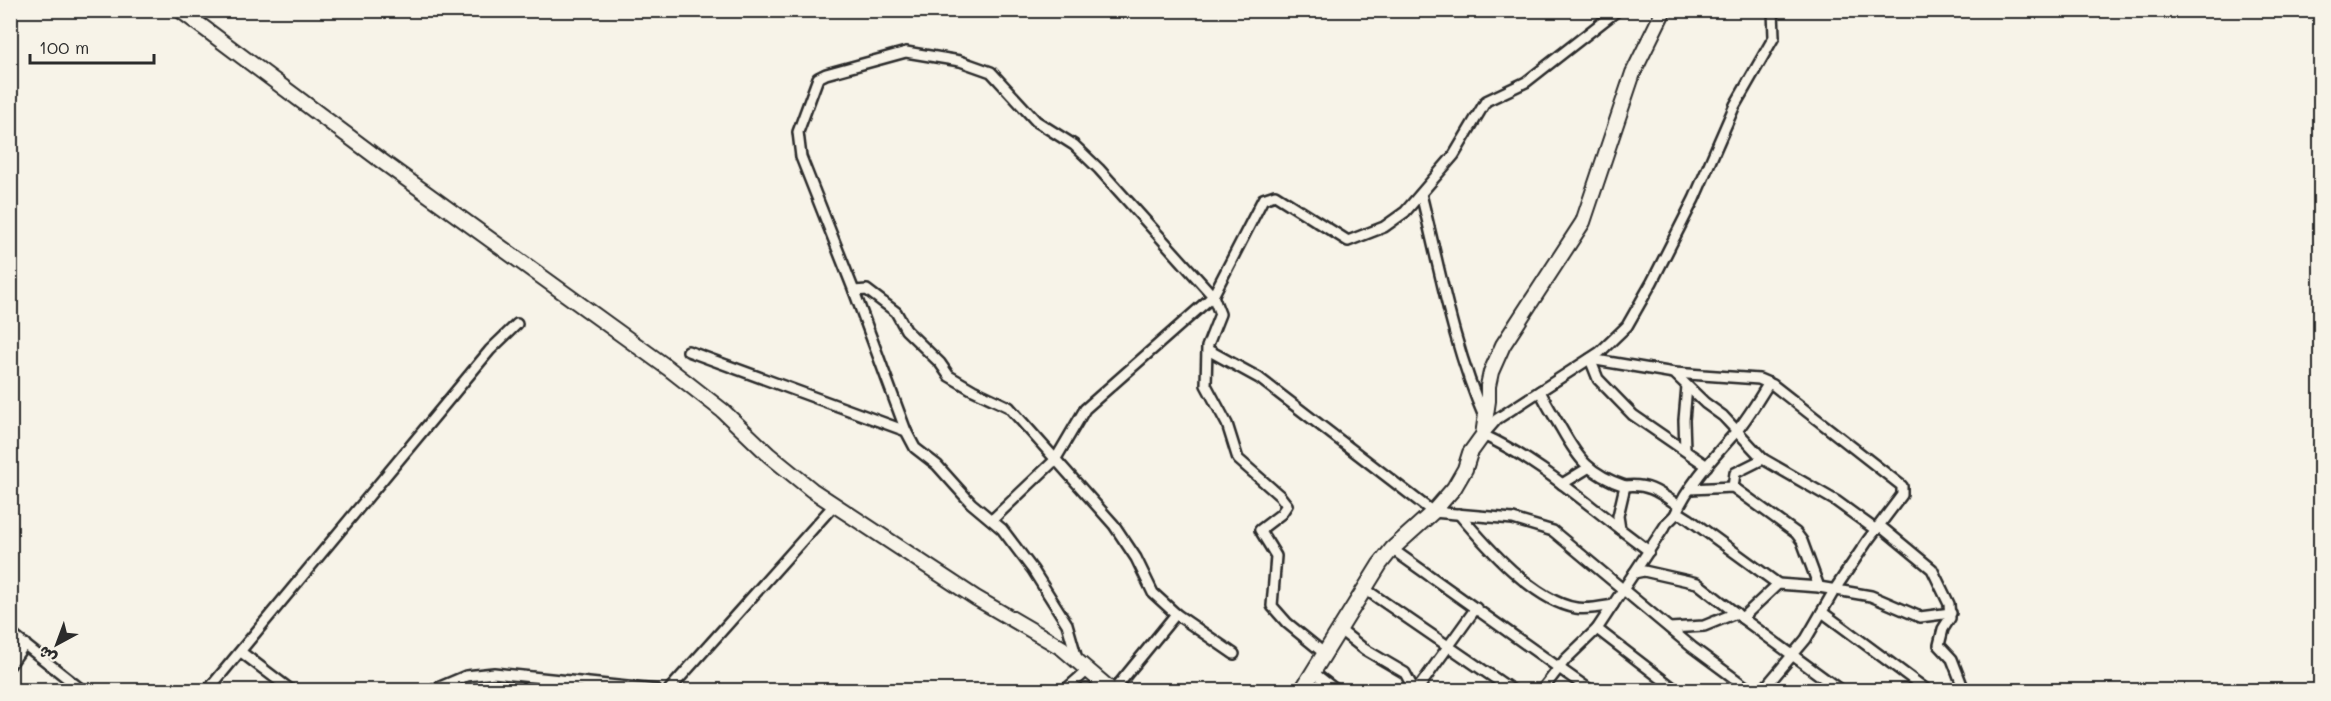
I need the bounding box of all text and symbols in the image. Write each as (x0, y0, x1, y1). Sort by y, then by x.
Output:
scale bar (30, 27, 154, 65)
text: 100 m (39, 35, 89, 59)
north arrow (27, 614, 87, 674)
text: ش (33, 642, 60, 669)

